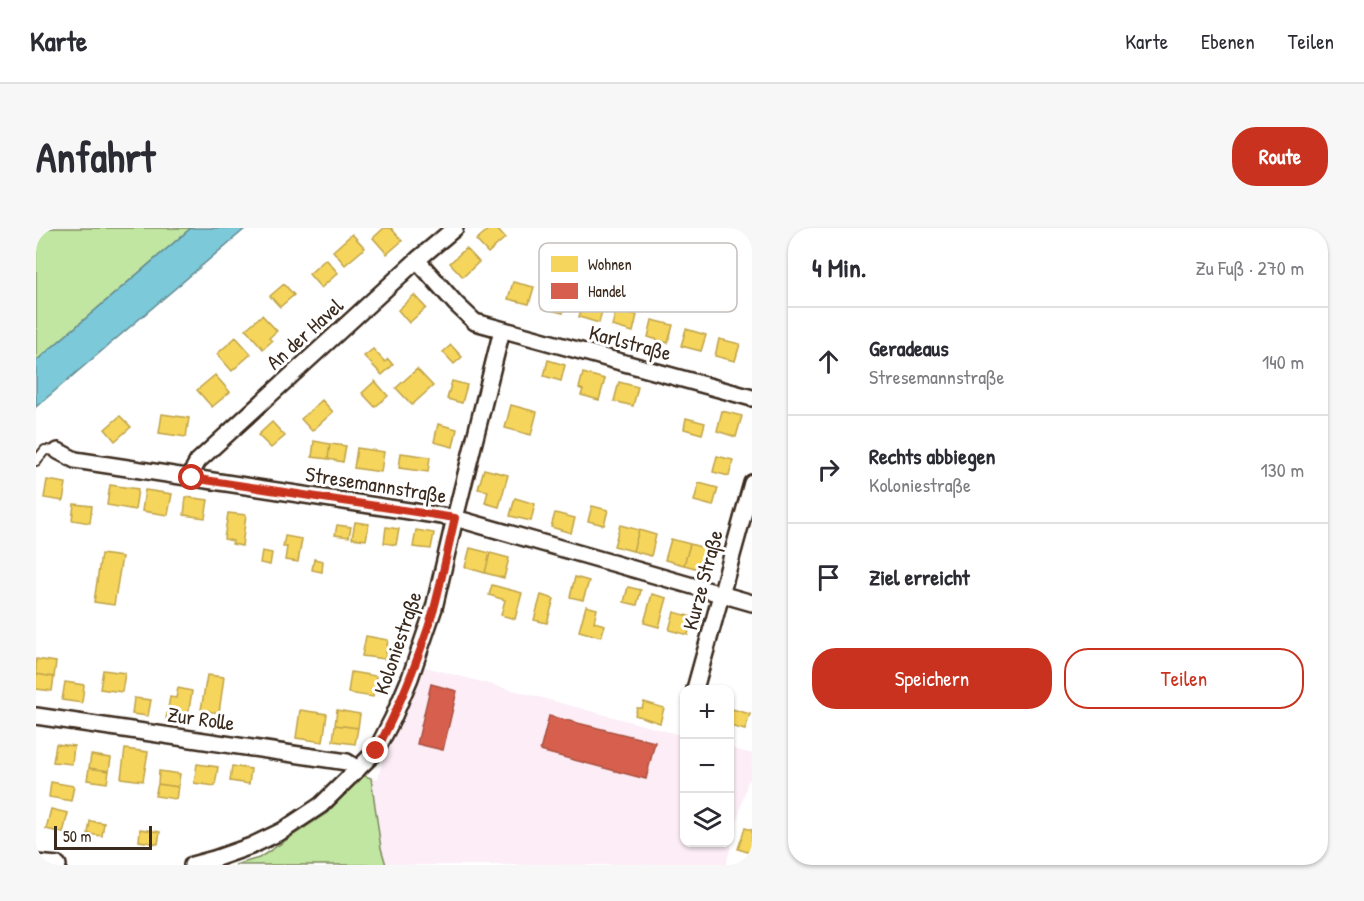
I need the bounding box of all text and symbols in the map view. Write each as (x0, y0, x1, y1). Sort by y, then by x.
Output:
text: Karte (30, 22, 87, 60)
text: Karte (1125, 27, 1168, 56)
text: Ebenen (1201, 27, 1255, 56)
text: Teilen (1288, 27, 1334, 56)
button: Route (1232, 127, 1328, 186)
text: Anfahrt (36, 128, 155, 185)
legend (539, 243, 737, 312)
text: 4 Min. (812, 250, 866, 285)
text: Wohnen (588, 253, 632, 275)
text: Zu Fuß · 270 m (1196, 254, 1304, 281)
text: Handel (588, 280, 627, 302)
street label: An der Havel (260, 291, 350, 376)
street label: Karlstraße (586, 318, 674, 367)
text: Geradeaus (869, 333, 949, 363)
icon: ahead (812, 345, 845, 378)
text: 140 m (1262, 348, 1304, 375)
text: Stresemannstraße (869, 363, 1005, 390)
text: Rechts abbiegen (869, 441, 996, 471)
icon: right (812, 453, 845, 486)
text: 130 m (1261, 456, 1304, 483)
street label: Stresemannstraße (304, 459, 449, 510)
route start (178, 464, 204, 490)
text: Koloniestraße (869, 471, 971, 498)
street label: Kurze Straße (675, 527, 730, 633)
icon: arrive (812, 561, 845, 594)
text: Ziel erreicht (869, 562, 969, 592)
street label: Koloniestraße (366, 587, 429, 698)
button: Speichern (812, 648, 1052, 709)
button: Teilen (1064, 648, 1304, 709)
map controls (680, 685, 734, 847)
button: + (680, 685, 734, 739)
street label: Zur Rolle (166, 699, 236, 738)
route end (362, 737, 388, 763)
button: − (680, 739, 734, 793)
button: layers (680, 793, 734, 847)
scale bar (54, 823, 152, 850)
text: 50 m (63, 825, 92, 847)

